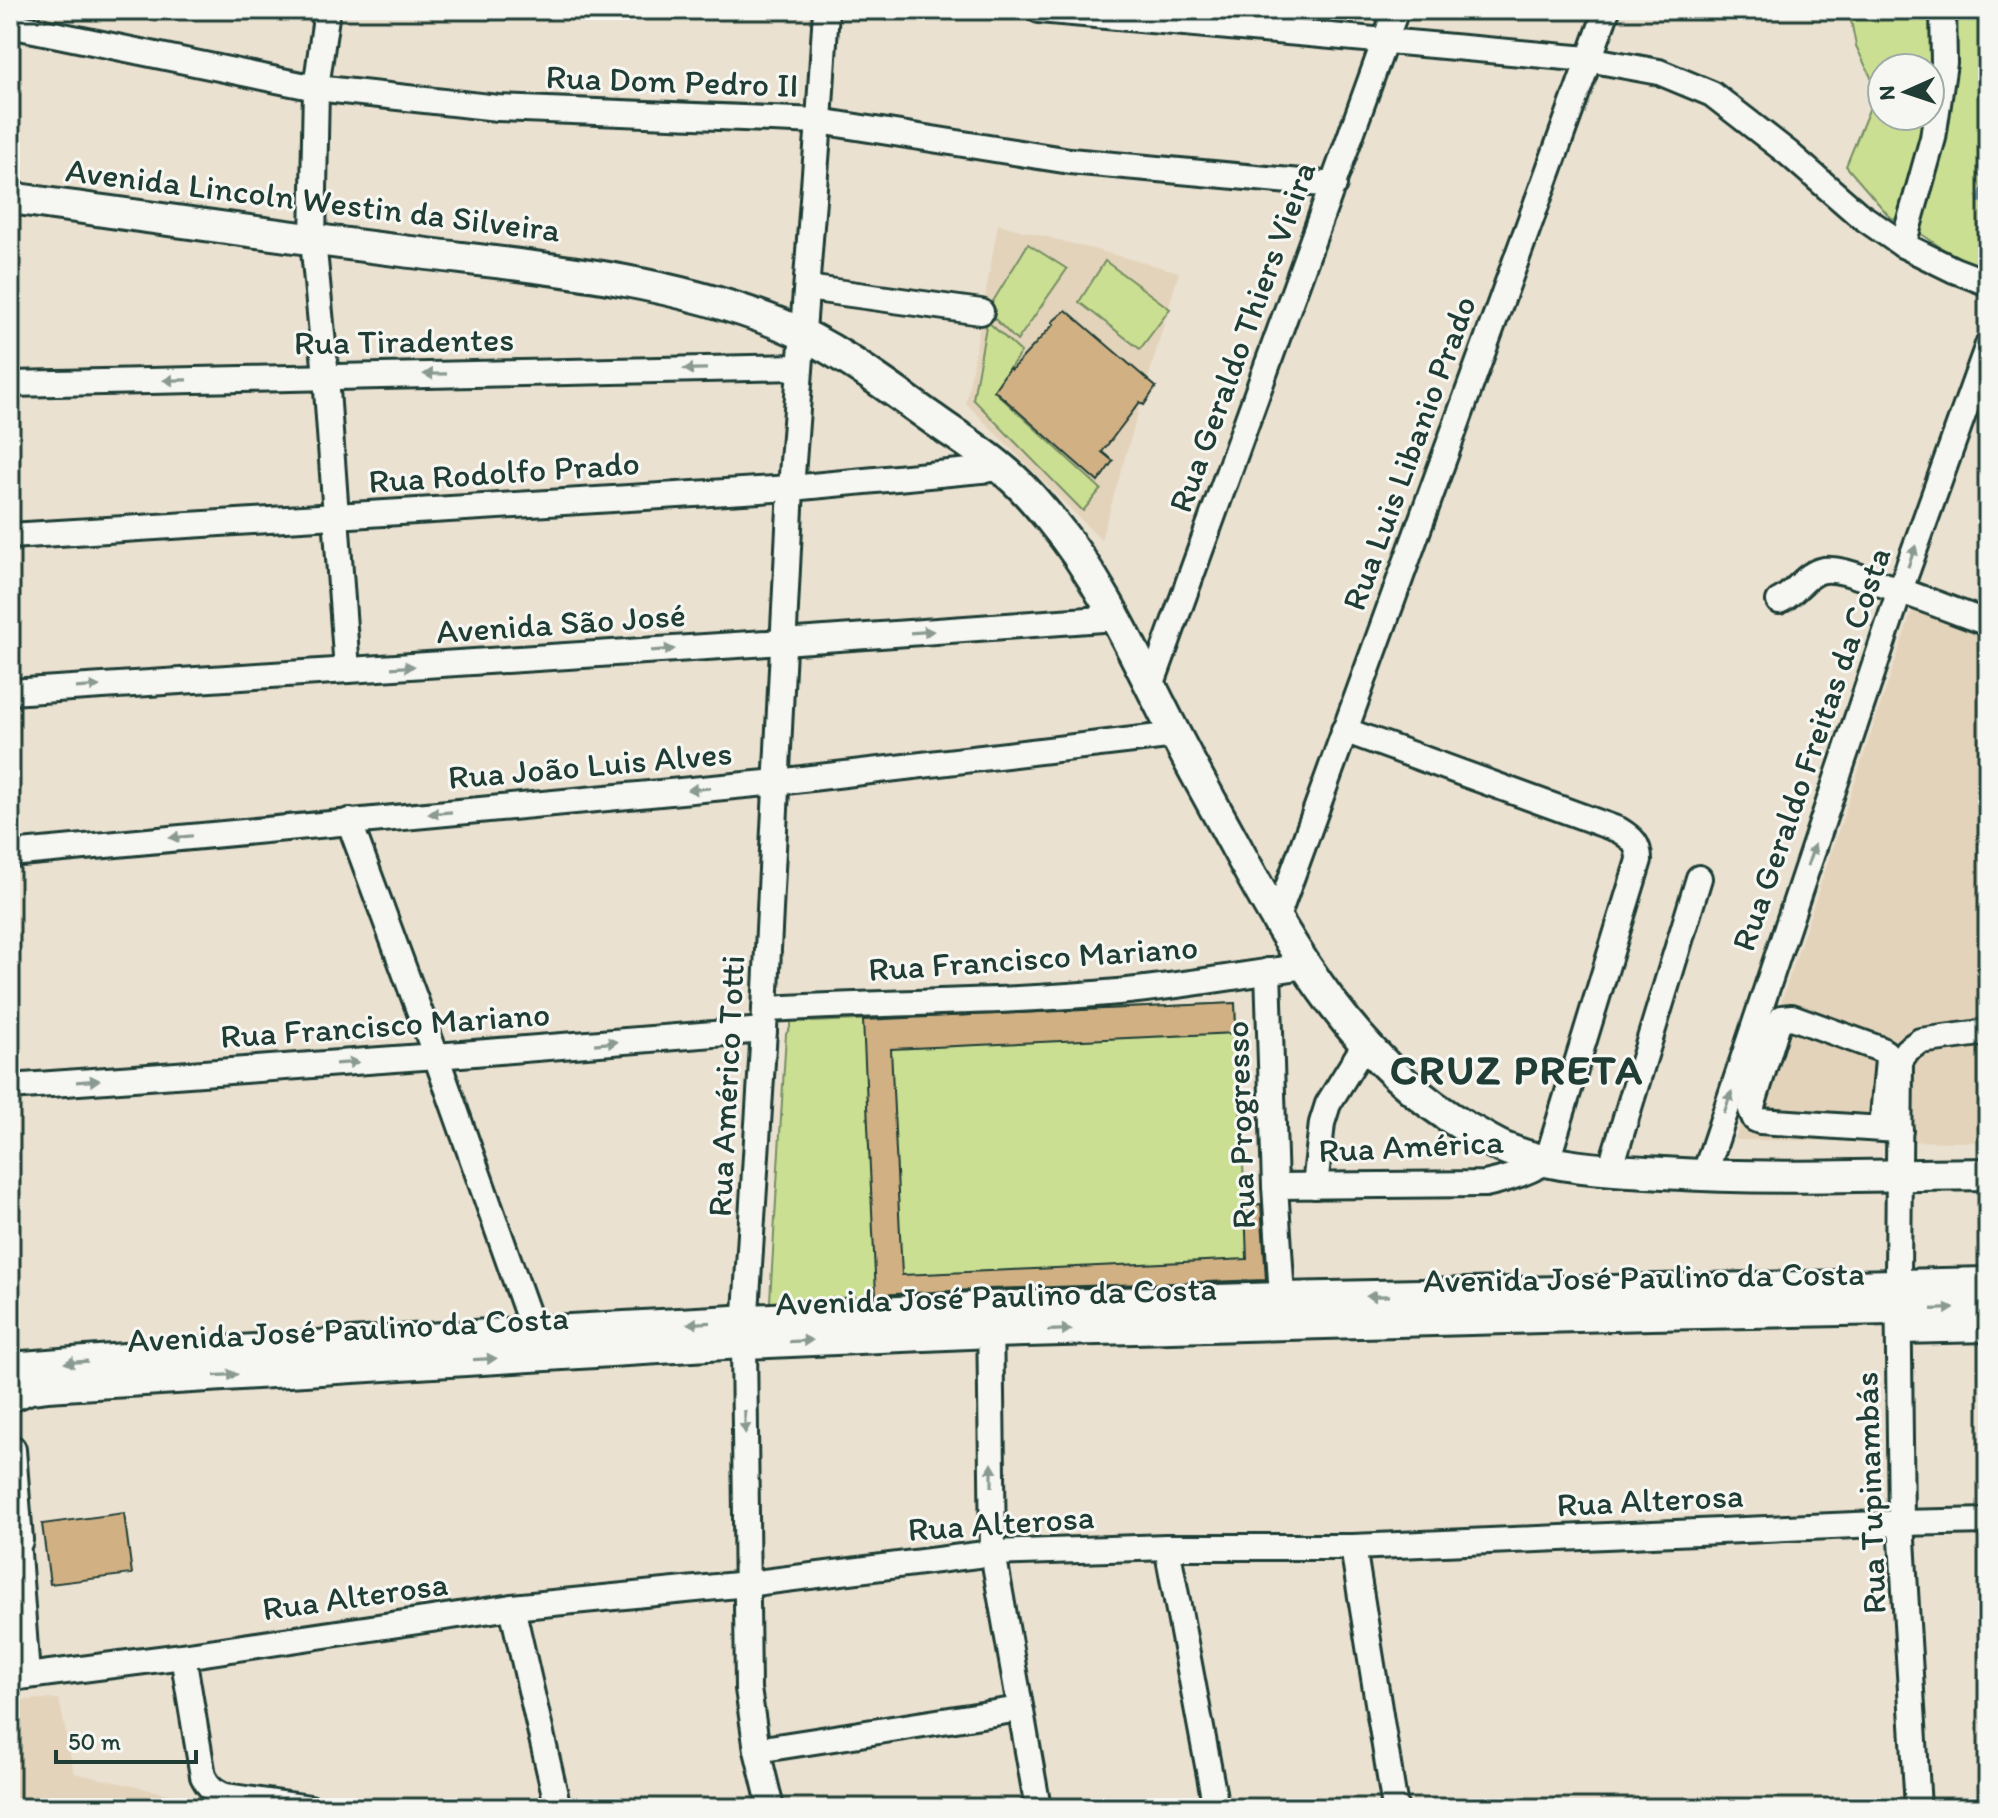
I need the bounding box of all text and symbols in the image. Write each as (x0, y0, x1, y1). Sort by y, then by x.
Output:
north arrow (1866, 52, 1946, 132)
street label: Rua Dom Pedro II (545, 56, 799, 106)
text: N (1873, 85, 1900, 101)
street label: Avenida Lincoln Westin da Silveira (63, 149, 563, 251)
street label: Rua Geraldo Thiers Vieira (1159, 156, 1325, 518)
street label: Rua Luis Libanio Prado (1333, 290, 1485, 616)
street label: Rua Tiradentes (293, 319, 515, 363)
one-way arrow (682, 363, 707, 376)
one-way arrow (422, 368, 447, 380)
one-way arrow (162, 373, 187, 386)
street label: Rua Rodolfo Prado (367, 442, 641, 502)
street label: Rua Geraldo Freitas da Costa (1723, 542, 1899, 956)
one-way arrow (1906, 544, 1919, 568)
street label: Avenida São José (435, 594, 687, 652)
one-way arrow (910, 625, 935, 638)
one-way arrow (651, 643, 676, 656)
one-way arrow (391, 660, 416, 673)
one-way arrow (76, 680, 101, 693)
street label: Rua João Luis Alves (446, 732, 734, 798)
one-way arrow (686, 782, 711, 795)
one-way arrow (427, 806, 452, 819)
one-way arrow (169, 831, 194, 844)
one-way arrow (1805, 843, 1818, 867)
street label: Rua Francisco Mariano (867, 926, 1199, 990)
street label: Rua Américo Totti (699, 954, 753, 1218)
street label: Rua Francisco Mariano (219, 993, 551, 1057)
street label: Rua Progresso (1216, 1020, 1264, 1230)
one-way arrow (594, 1036, 619, 1049)
district label: CRUZ PRETA (1390, 1044, 1644, 1095)
one-way arrow (335, 1056, 360, 1069)
one-way arrow (76, 1074, 101, 1087)
one-way arrow (1723, 1090, 1735, 1114)
street label: Rua América (1317, 1121, 1505, 1171)
street label: Avenida José Paulino da Costa (1423, 1253, 1865, 1301)
street label: Avenida José Paulino da Costa (775, 1268, 1217, 1324)
one-way arrow (1365, 1289, 1390, 1302)
street label: Avenida José Paulino da Costa (126, 1297, 570, 1361)
one-way arrow (1931, 1302, 1956, 1315)
one-way arrow (686, 1316, 711, 1329)
one-way arrow (1048, 1324, 1073, 1337)
one-way arrow (789, 1334, 814, 1347)
one-way arrow (473, 1352, 498, 1365)
one-way arrow (63, 1356, 88, 1369)
one-way arrow (214, 1368, 239, 1381)
street label: Rua Tupinambás (1845, 1371, 1895, 1615)
one-way arrow (739, 1410, 751, 1435)
one-way arrow (986, 1462, 998, 1487)
street label: Rua Alterosa (1556, 1475, 1744, 1525)
street label: Rua Alterosa (906, 1496, 1096, 1550)
street label: Rua Alterosa (260, 1563, 450, 1629)
scale bar (56, 1714, 196, 1764)
text: 50 m (68, 1727, 121, 1756)

